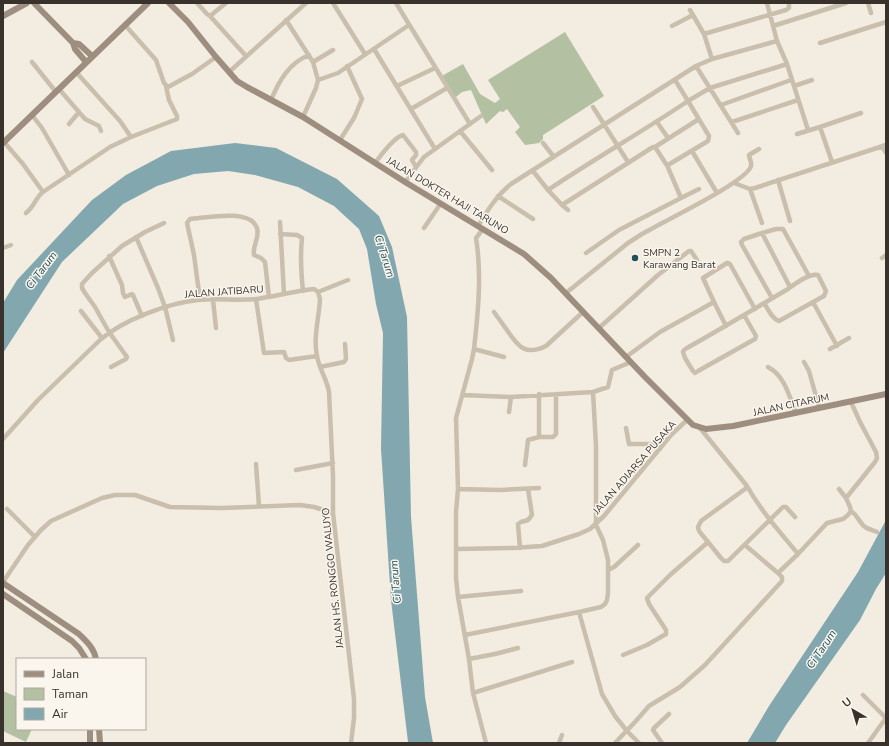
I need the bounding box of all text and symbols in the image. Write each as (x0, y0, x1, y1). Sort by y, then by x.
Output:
street label: JALAN DOKTER HAJI TARUNO (383, 153, 511, 238)
water label: Ci Tarum (371, 233, 398, 279)
place label: SMPN 2 Karawang Barat (643, 246, 716, 272)
water label: Ci Tarum (22, 248, 61, 292)
marker: SMPN 2 Karawang Barat (630, 253, 640, 263)
street label: JALAN JATIBARU (183, 282, 264, 302)
street label: JALAN CITARUM (751, 390, 831, 420)
street label: JALAN ADIARSA PUSAKA (589, 417, 680, 518)
street label: JALAN HS. RONGGO WALUYO (319, 507, 347, 650)
water label: Ci Tarum (386, 559, 405, 604)
water label: Ci Tarum (803, 627, 840, 672)
legend (16, 658, 146, 730)
text: Jalan (51, 666, 79, 682)
text: Taman (52, 686, 88, 702)
north arrow (833, 690, 873, 730)
text: U (839, 694, 855, 711)
text: Air (52, 706, 69, 722)

